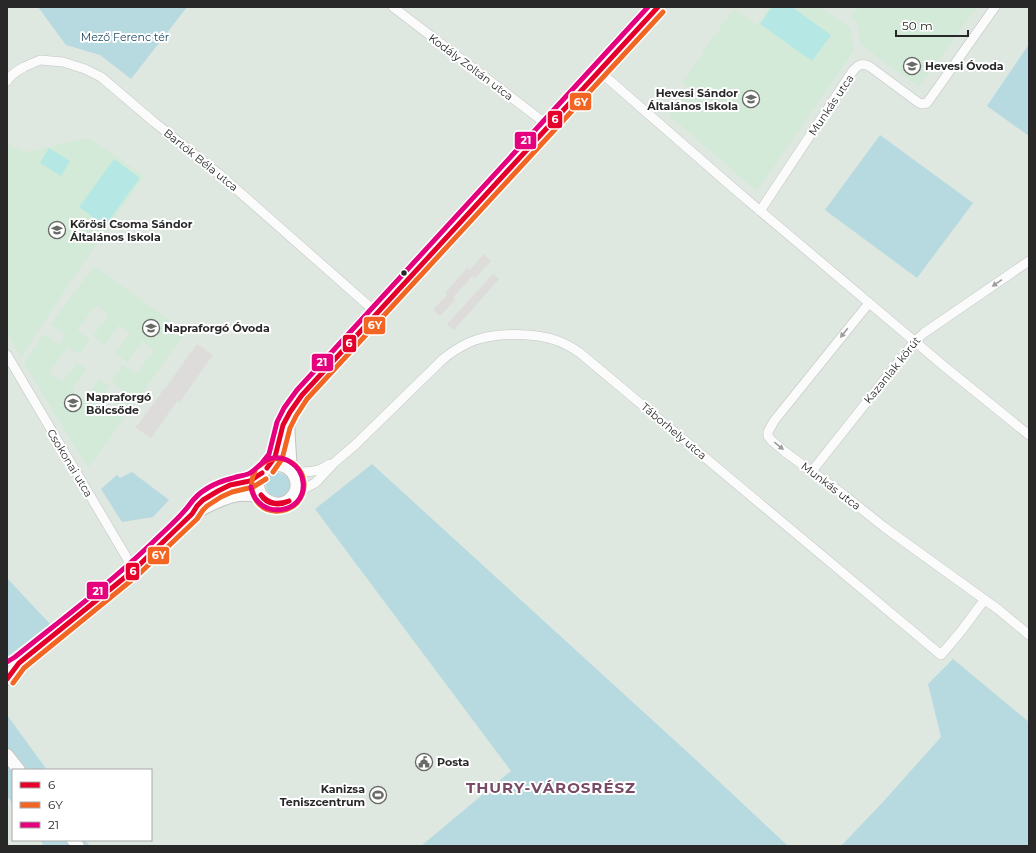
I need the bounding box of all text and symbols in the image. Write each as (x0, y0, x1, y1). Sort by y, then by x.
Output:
scale bar (896, 12, 968, 38)
text: 50 m (902, 18, 933, 33)
park label: Mező Ferenc tér (81, 30, 169, 44)
street label: Kodály Zoltán utca (426, 31, 516, 103)
school or university icon: Hevesi Óvoda (902, 56, 922, 76)
place label: Hevesi Óvoda (925, 59, 1004, 73)
street label: Munkás utca (805, 72, 857, 138)
place label: Hevesi Sándor Általános Iskola (646, 86, 738, 113)
school or university icon: Hevesi Sándor Általános Iskola (741, 89, 761, 109)
line badge: 6Y (569, 92, 592, 111)
text: 6Y (574, 95, 589, 109)
line badge: 6 (547, 110, 563, 129)
text: 6 (551, 112, 559, 126)
street label: Bartók Béla utca (161, 126, 241, 194)
line badge: 21 (514, 131, 537, 150)
text: 21 (521, 133, 531, 147)
place label: Kőrösi Csoma Sándor Általános Iskola (69, 217, 193, 244)
school or university icon: Kőrösi Csoma Sándor Általános Iskola (47, 220, 67, 240)
unlabelled marker (399, 268, 409, 278)
one-way arrow (992, 279, 1002, 287)
line badge: 6Y (363, 316, 386, 335)
school or university icon: Napraforgó Óvoda (141, 318, 161, 338)
text: 6Y (368, 318, 383, 332)
place label: Napraforgó Óvoda (164, 321, 270, 335)
one-way arrow (840, 328, 849, 339)
street label: Kazanlak körút (861, 333, 924, 406)
line badge: 6 (342, 334, 357, 353)
text: 6 (345, 336, 353, 350)
line badge: 21 (311, 353, 334, 372)
text: 21 (317, 355, 327, 369)
place label: Napraforgó Bölcsőde (86, 390, 151, 417)
school or university icon: Napraforgó Bölcsőde (63, 393, 83, 413)
street label: Táborhely utca (638, 399, 710, 463)
street label: Csokonai utca (44, 426, 96, 500)
one-way arrow (773, 442, 784, 451)
street label: Munkás utca (798, 459, 864, 513)
line badge: 6Y (147, 546, 170, 565)
text: 6Y (152, 548, 167, 562)
line badge: 6 (125, 562, 140, 581)
text: 6 (129, 564, 137, 578)
line badge: 21 (86, 581, 109, 600)
text: 21 (93, 584, 103, 598)
public building icon: Posta (414, 752, 434, 772)
place label: Posta (437, 755, 470, 769)
legend (12, 769, 152, 841)
text: 6 (48, 777, 55, 792)
district label: THURY-VÁROSRÉSZ (466, 778, 636, 797)
place label: Kanizsa Teniszcentrum (280, 782, 365, 809)
sports icon: Kanizsa Teniszcentrum (368, 785, 388, 805)
text: 6Y (48, 797, 63, 812)
text: 21 (48, 817, 59, 832)

